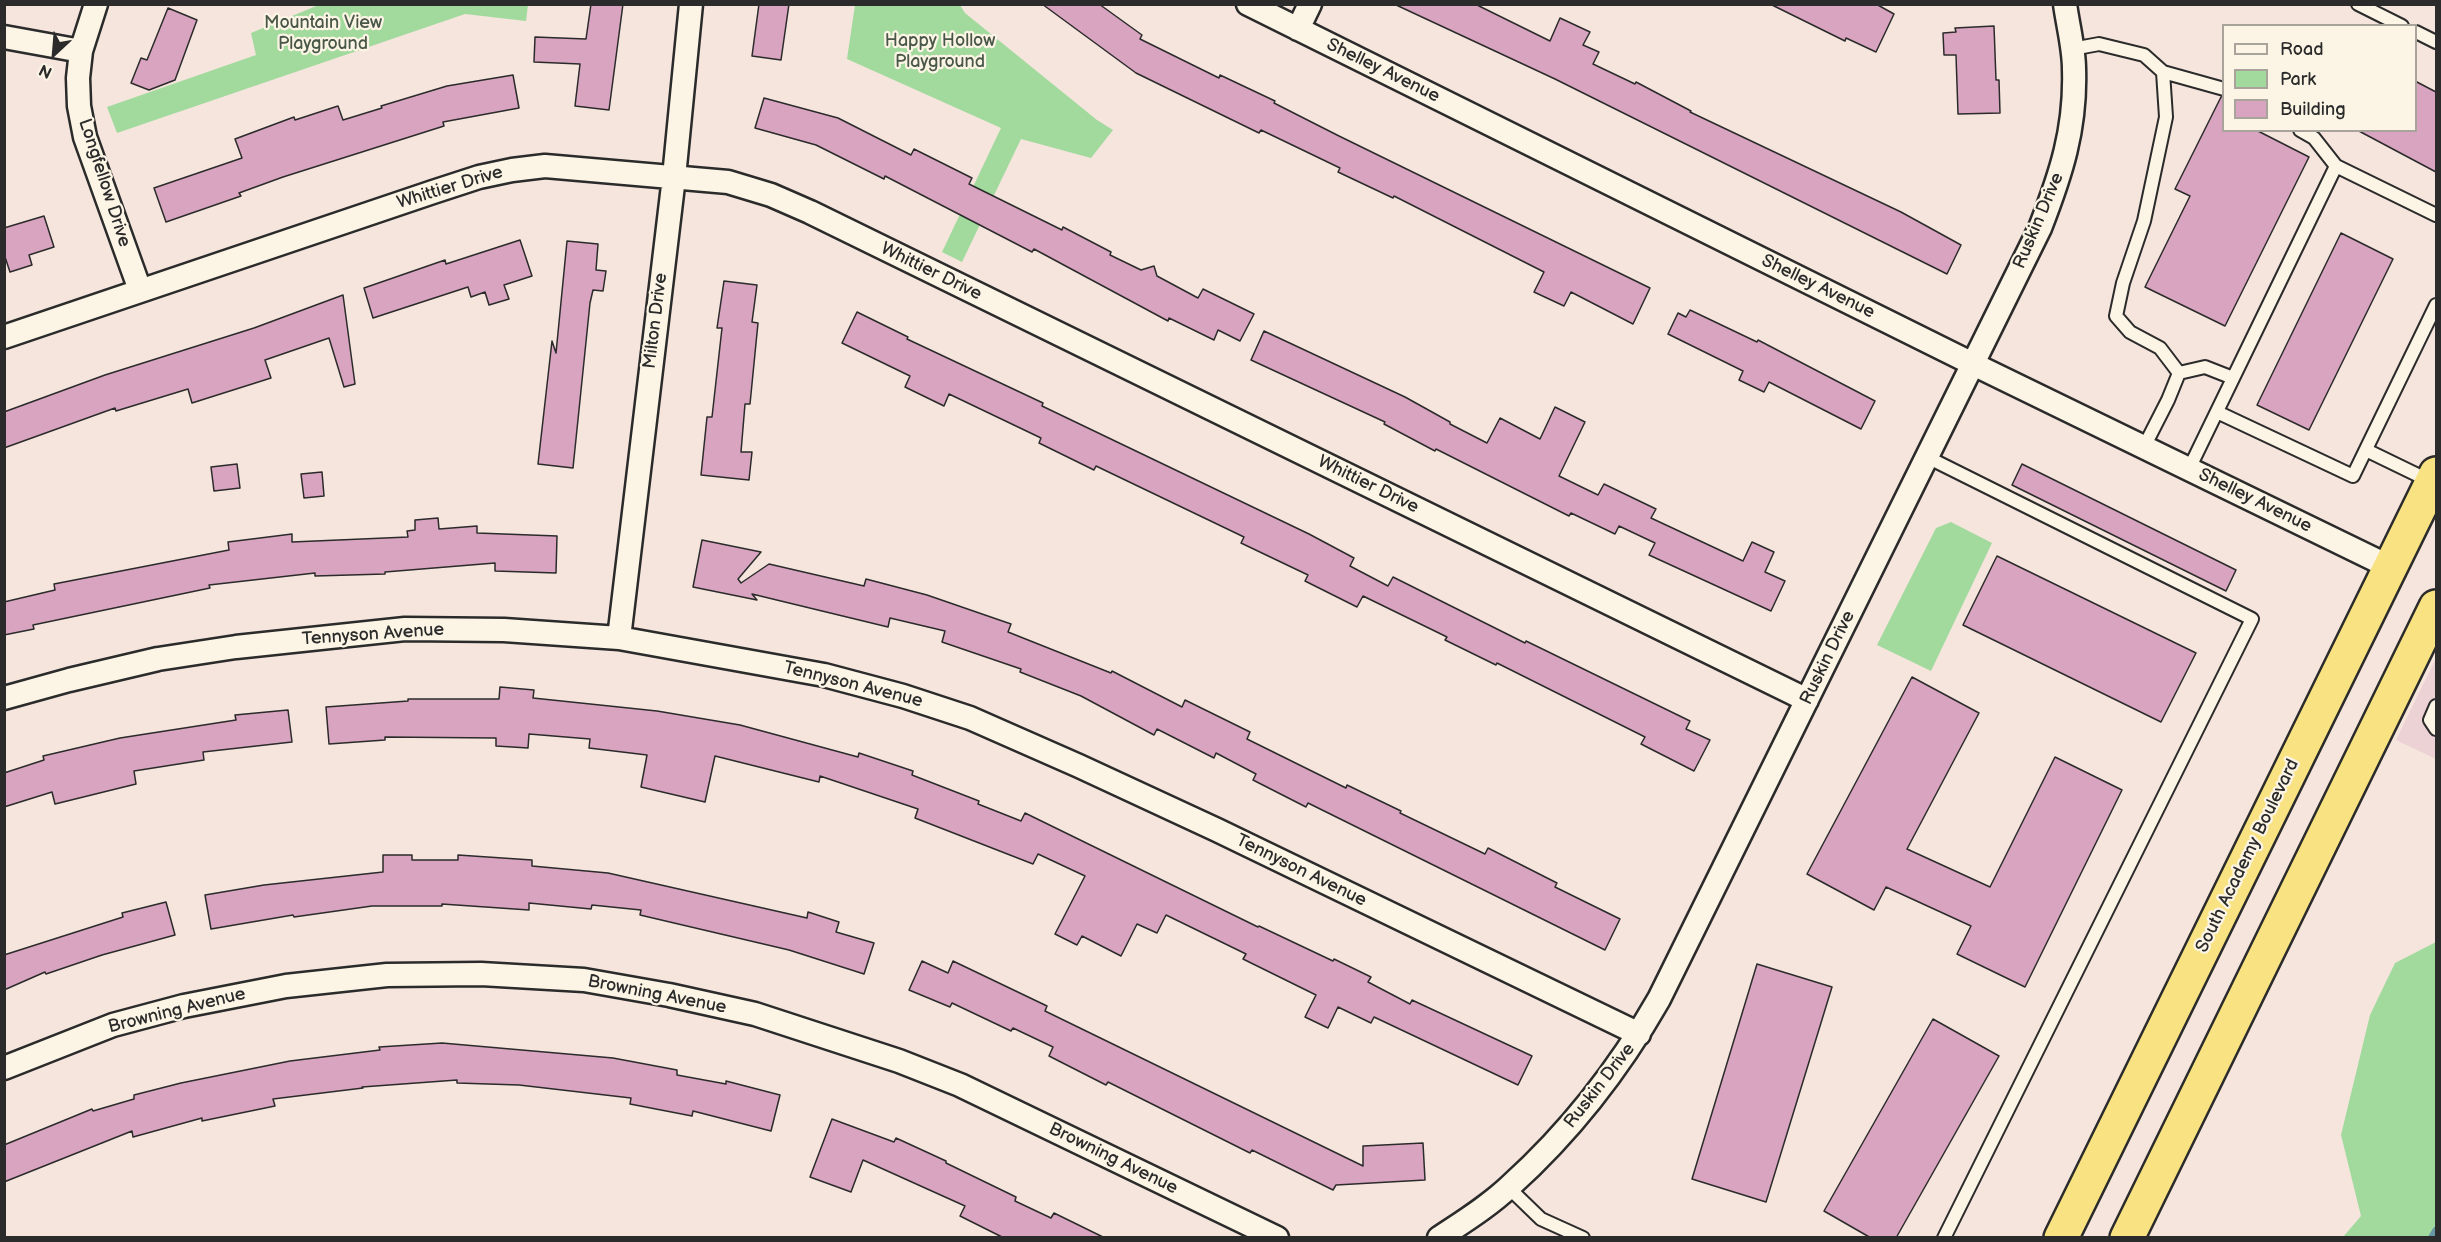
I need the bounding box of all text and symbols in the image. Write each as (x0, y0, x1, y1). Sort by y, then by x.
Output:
park label: Mountain View Playground (264, 12, 382, 54)
north arrow (24, 24, 84, 84)
legend (2222, 24, 2417, 132)
park label: Happy Hollow Playground (885, 30, 995, 72)
street label: Shelley Avenue (1323, 34, 1443, 108)
text: Road (2280, 39, 2324, 60)
text: N (36, 59, 55, 82)
text: Park (2280, 69, 2316, 90)
text: Building (2280, 99, 2346, 120)
street label: Longfellow Drive (73, 116, 135, 250)
street label: Whittier Drive (394, 162, 506, 214)
street label: Ruskin Drive (2009, 170, 2069, 272)
street label: Whittier Drive (877, 238, 985, 306)
street label: Shelley Avenue (1758, 250, 1878, 324)
street label: Milton Drive (639, 272, 673, 370)
street label: Whittier Drive (1314, 451, 1422, 519)
street label: Shelley Avenue (2195, 464, 2315, 538)
street label: Ruskin Drive (1796, 607, 1860, 709)
street label: Tennyson Avenue (301, 619, 445, 651)
street label: Tennyson Avenue (781, 657, 925, 713)
street label: South Academy Boulevard (2192, 756, 2304, 956)
street label: Tennyson Avenue (1232, 830, 1370, 912)
street label: Browning Avenue (586, 971, 728, 1019)
street label: Browning Avenue (106, 983, 248, 1039)
street label: Ruskin Drive (1560, 1039, 1640, 1133)
street label: Browning Avenue (1045, 1118, 1181, 1200)

